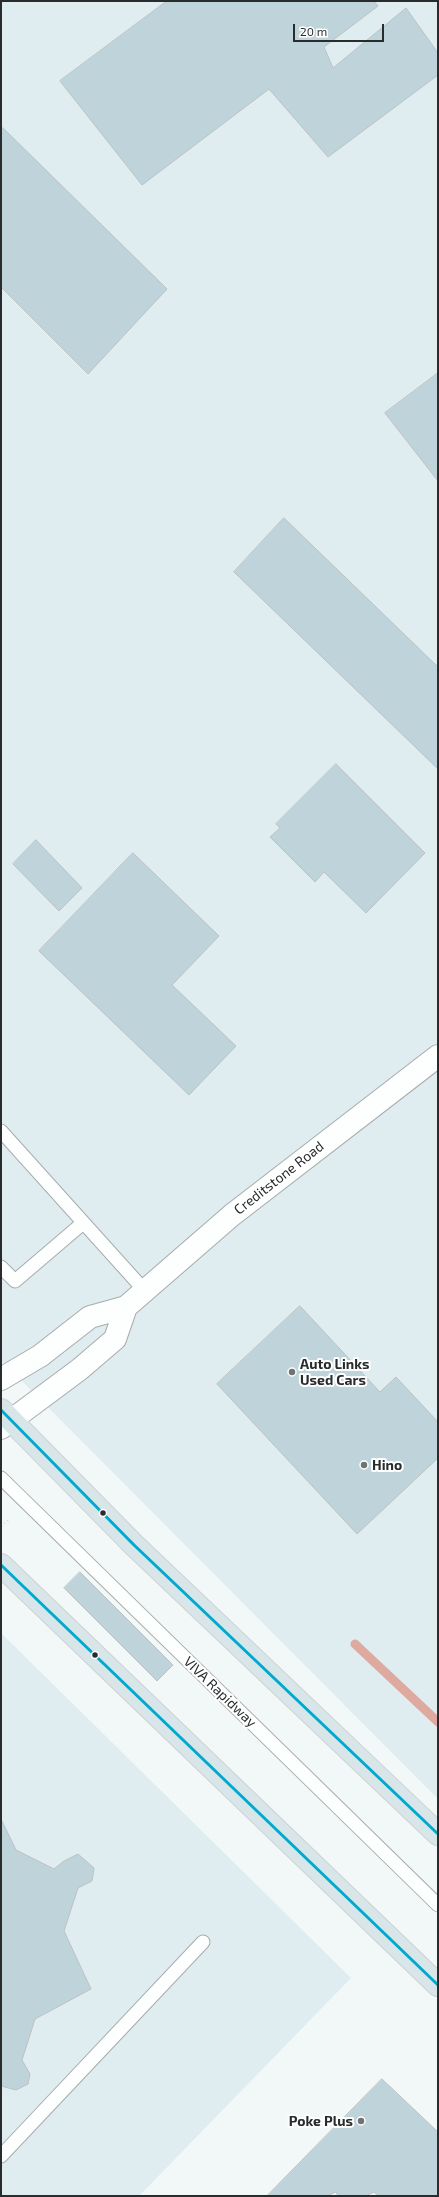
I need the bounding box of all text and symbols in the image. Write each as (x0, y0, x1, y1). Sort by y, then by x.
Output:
scale bar (295, 16, 386, 42)
text: 20 m (300, 24, 327, 38)
street label: Creditstone Road (231, 1138, 327, 1218)
place label: Auto Links Used Cars (300, 1356, 370, 1388)
marker: Auto Links Used Cars (287, 1367, 297, 1377)
place label: Hino (372, 1457, 402, 1473)
marker: Hino (359, 1460, 369, 1470)
unlabelled marker (98, 1508, 108, 1518)
unlabelled marker (90, 1650, 100, 1660)
street label: VIVA Rapidway (180, 1653, 260, 1731)
place label: Poke Plus (289, 2113, 353, 2129)
marker: Poke Plus (356, 2116, 366, 2126)

